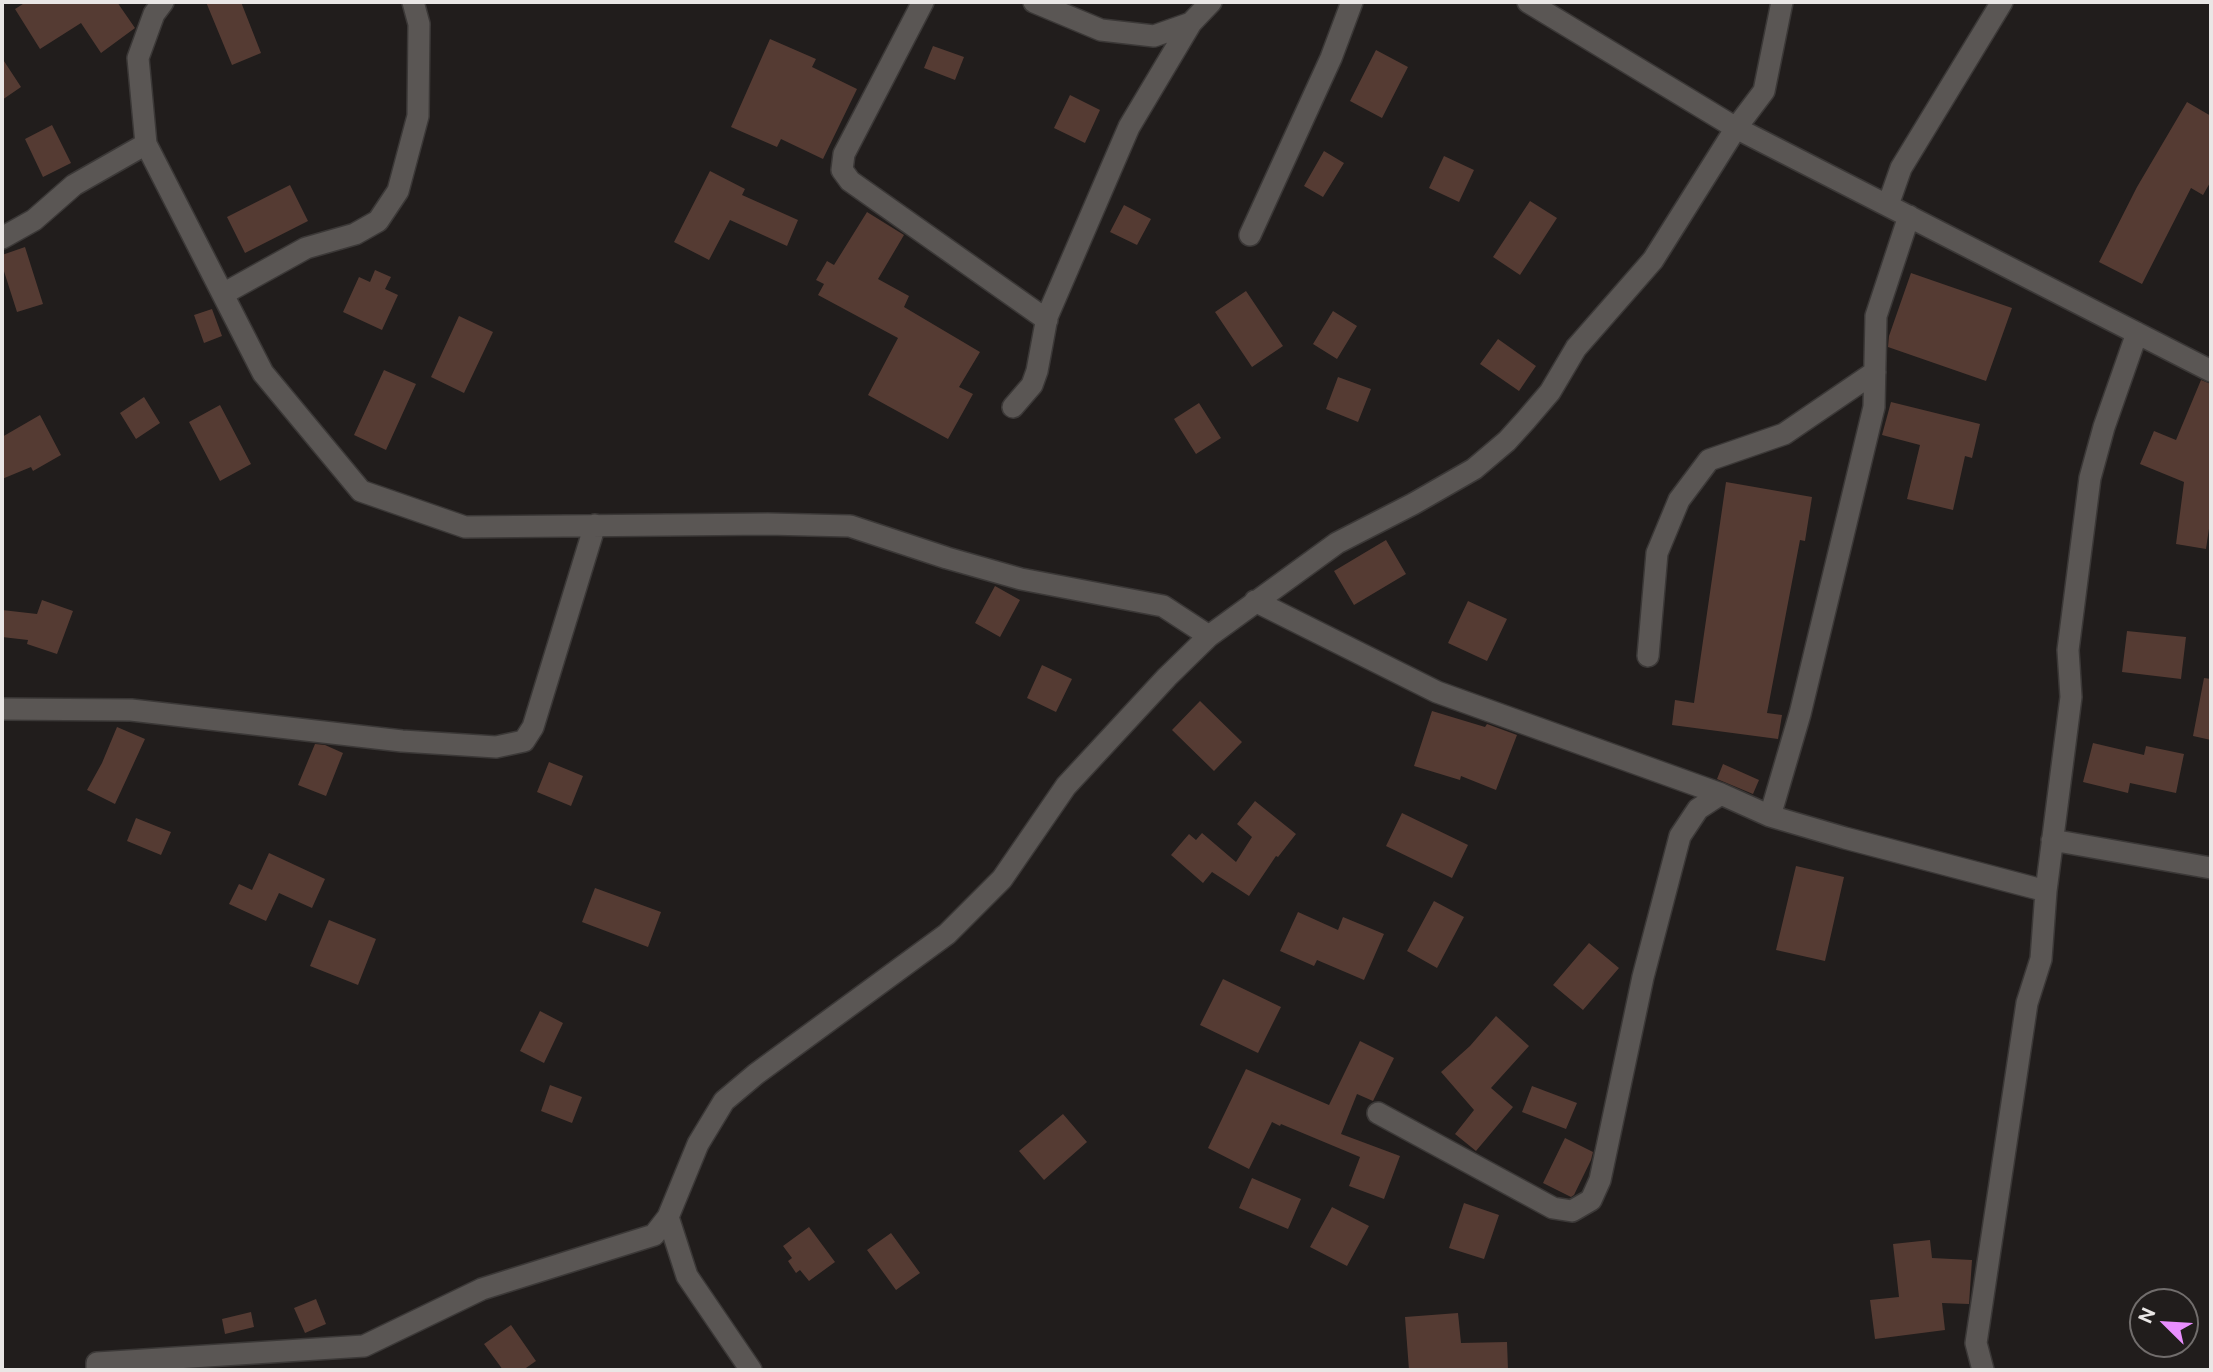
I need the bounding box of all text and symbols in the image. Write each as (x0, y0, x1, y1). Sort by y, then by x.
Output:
north arrow (2129, 1288, 2199, 1358)
text: N (2134, 1304, 2160, 1327)

